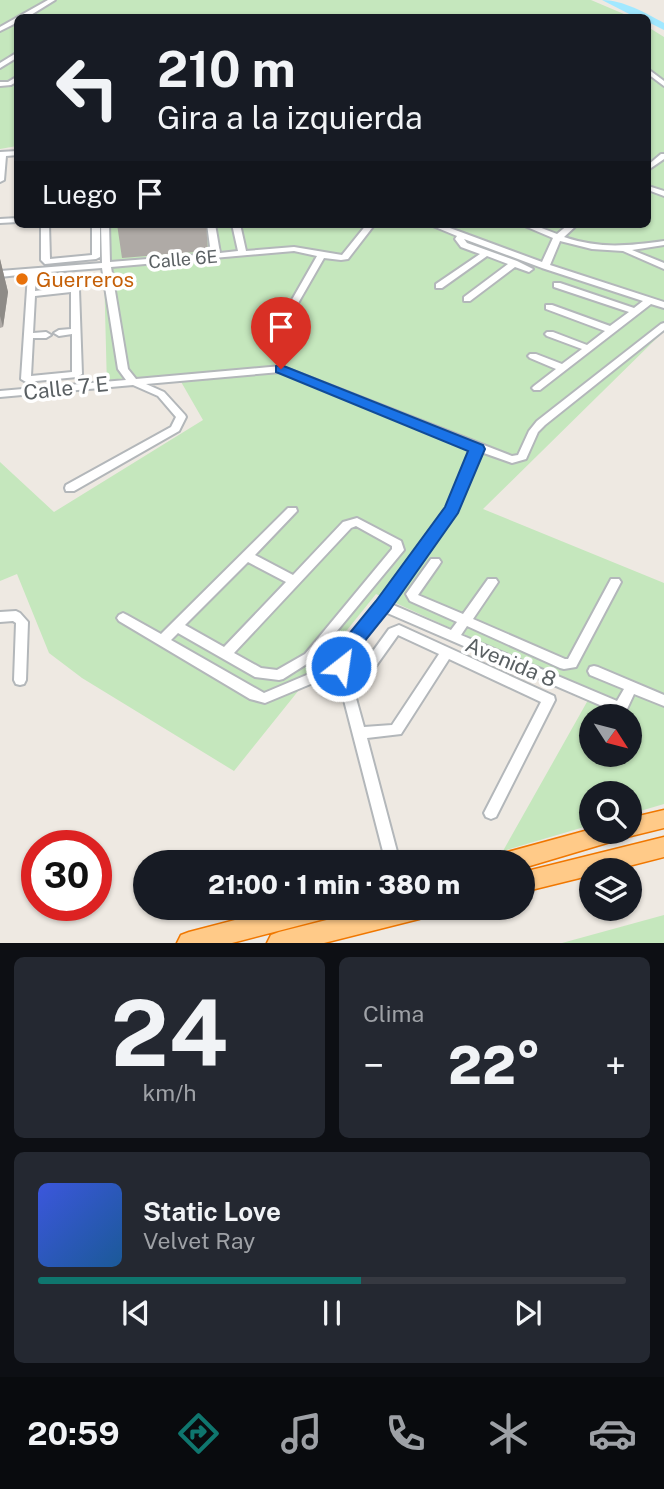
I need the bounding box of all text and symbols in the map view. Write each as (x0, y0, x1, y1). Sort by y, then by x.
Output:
text: 210 m (157, 40, 296, 98)
icon: left (42, 42, 133, 133)
text: Gira a la izquierda (157, 99, 423, 136)
icon: arrive (131, 175, 169, 213)
text: Luego (42, 179, 117, 210)
street label: Calle 6E (148, 246, 218, 272)
place label: Guerreros (36, 267, 134, 292)
marker: Guerreros (14, 271, 30, 287)
pin (251, 297, 311, 369)
icon: arrive (262, 308, 300, 346)
street label: Calle 7 E (22, 371, 110, 405)
position arrow (304, 629, 378, 703)
street label: Avenida 8 (462, 632, 560, 692)
north arrow (579, 704, 642, 766)
map controls (579, 704, 642, 921)
button: search (579, 781, 642, 844)
speed limit sign: 30 (21, 830, 112, 921)
button: layers (579, 858, 642, 921)
text: 21:00 · 1 min · 380 m (208, 869, 460, 900)
text: 24 (111, 980, 228, 1086)
text: Clima (363, 1000, 424, 1027)
text: 22° (448, 1035, 541, 1096)
text: − (363, 1043, 384, 1088)
text: + (605, 1043, 626, 1088)
text: km/h (142, 1079, 197, 1106)
text: Static Love (143, 1196, 281, 1227)
text: Velvet Ray (143, 1227, 255, 1254)
icon: previous (117, 1294, 155, 1332)
icon: pause (313, 1294, 351, 1332)
icon: next (509, 1294, 547, 1332)
icon: directions (174, 1409, 223, 1458)
icon: music (277, 1409, 326, 1458)
icon: phone (381, 1409, 430, 1458)
icon: climate (484, 1409, 533, 1458)
icon: car (588, 1409, 637, 1458)
text: 20:59 (27, 1415, 119, 1452)

